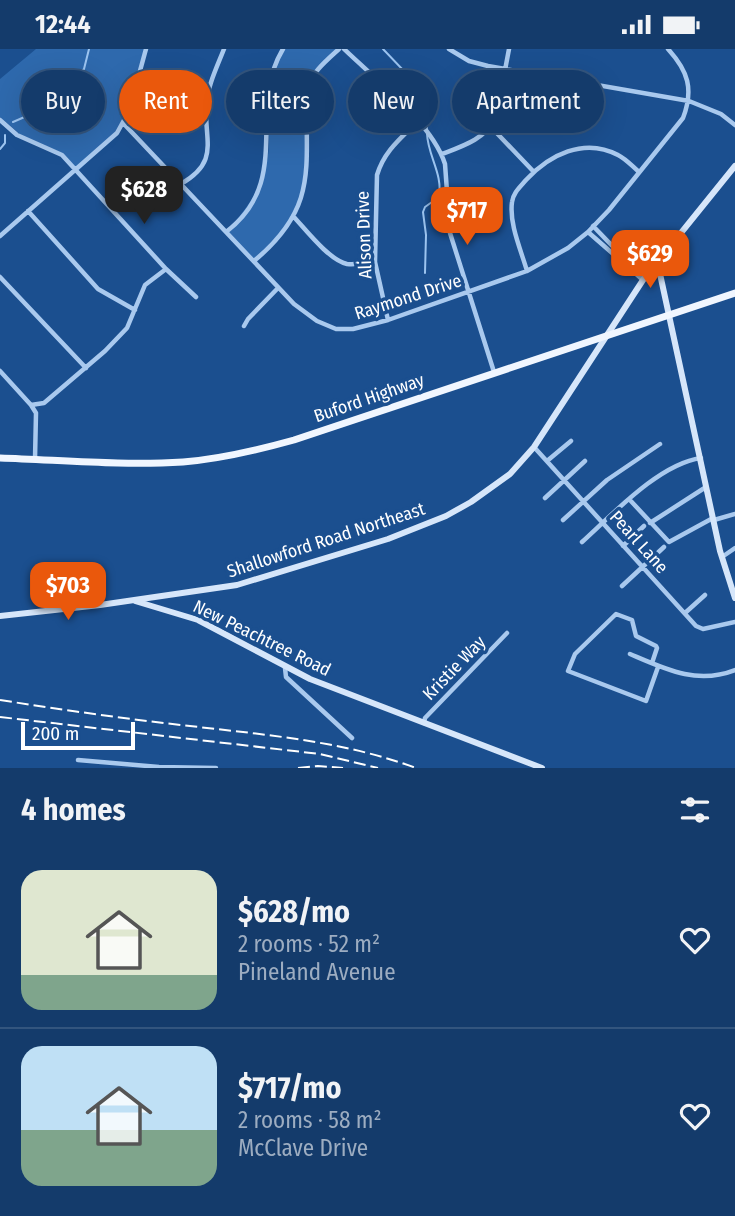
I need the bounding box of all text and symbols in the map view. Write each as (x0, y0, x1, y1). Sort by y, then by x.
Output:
text: 12:44 (35, 9, 91, 40)
chip: Buy (21, 70, 105, 133)
chip: Rent (119, 70, 212, 133)
chip: Filters (226, 70, 334, 133)
chip: New (348, 70, 438, 133)
chip: Apartment (452, 70, 604, 133)
pin: $628 (103, 167, 185, 226)
text: $628 (121, 175, 167, 203)
pin: $717 (426, 187, 508, 247)
street label: Alison Drive (351, 191, 377, 279)
text: $717 (447, 196, 487, 224)
pin: $629 (609, 231, 691, 290)
text: $629 (627, 239, 673, 267)
street label: Raymond Drive (352, 269, 464, 325)
street label: Buford Highway (311, 369, 427, 427)
street label: Shallowford Road Northeast (224, 498, 428, 582)
street label: Pearl Lane (605, 506, 673, 578)
pin: $703 (27, 563, 109, 622)
text: $703 (46, 571, 90, 599)
street label: New Peachtree Road (190, 595, 334, 681)
street label: Kristie Way (418, 631, 490, 705)
scale bar (21, 719, 135, 751)
text: 200 m (32, 722, 79, 745)
icon: filters (676, 791, 714, 829)
text: 4 homes (21, 792, 126, 828)
text: $628/mo (238, 894, 350, 930)
icon: home (77, 898, 161, 982)
icon: heart (676, 921, 714, 959)
text: 2 rooms · 52 m² (238, 930, 380, 958)
text: Pineland Avenue (238, 958, 396, 986)
text: $717/mo (238, 1070, 341, 1106)
icon: home (77, 1074, 161, 1158)
icon: heart (676, 1097, 714, 1135)
text: 2 rooms · 58 m² (238, 1106, 382, 1134)
text: McClave Drive (238, 1134, 368, 1162)

